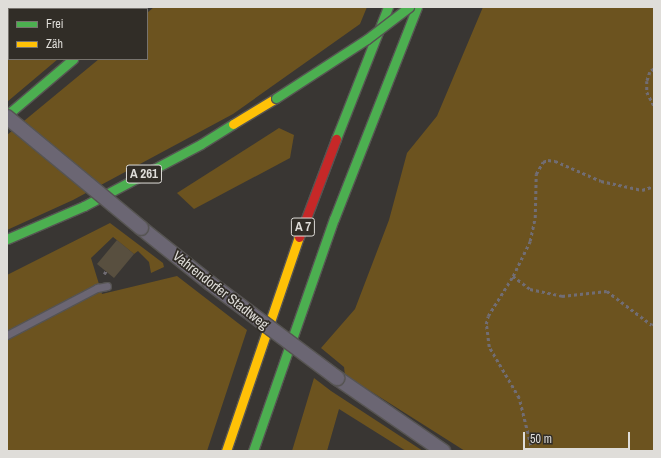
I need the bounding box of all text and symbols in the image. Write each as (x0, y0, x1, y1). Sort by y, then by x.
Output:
legend (8, 8, 148, 60)
text: Frei (46, 16, 64, 32)
text: Zäh (46, 36, 63, 52)
road number: A 261 (125, 163, 163, 185)
road number: A 7 (290, 216, 316, 238)
street label: Vahrendorfer Stadtweg (170, 247, 272, 333)
scale bar (525, 424, 632, 450)
text: 50 m (530, 431, 552, 447)

